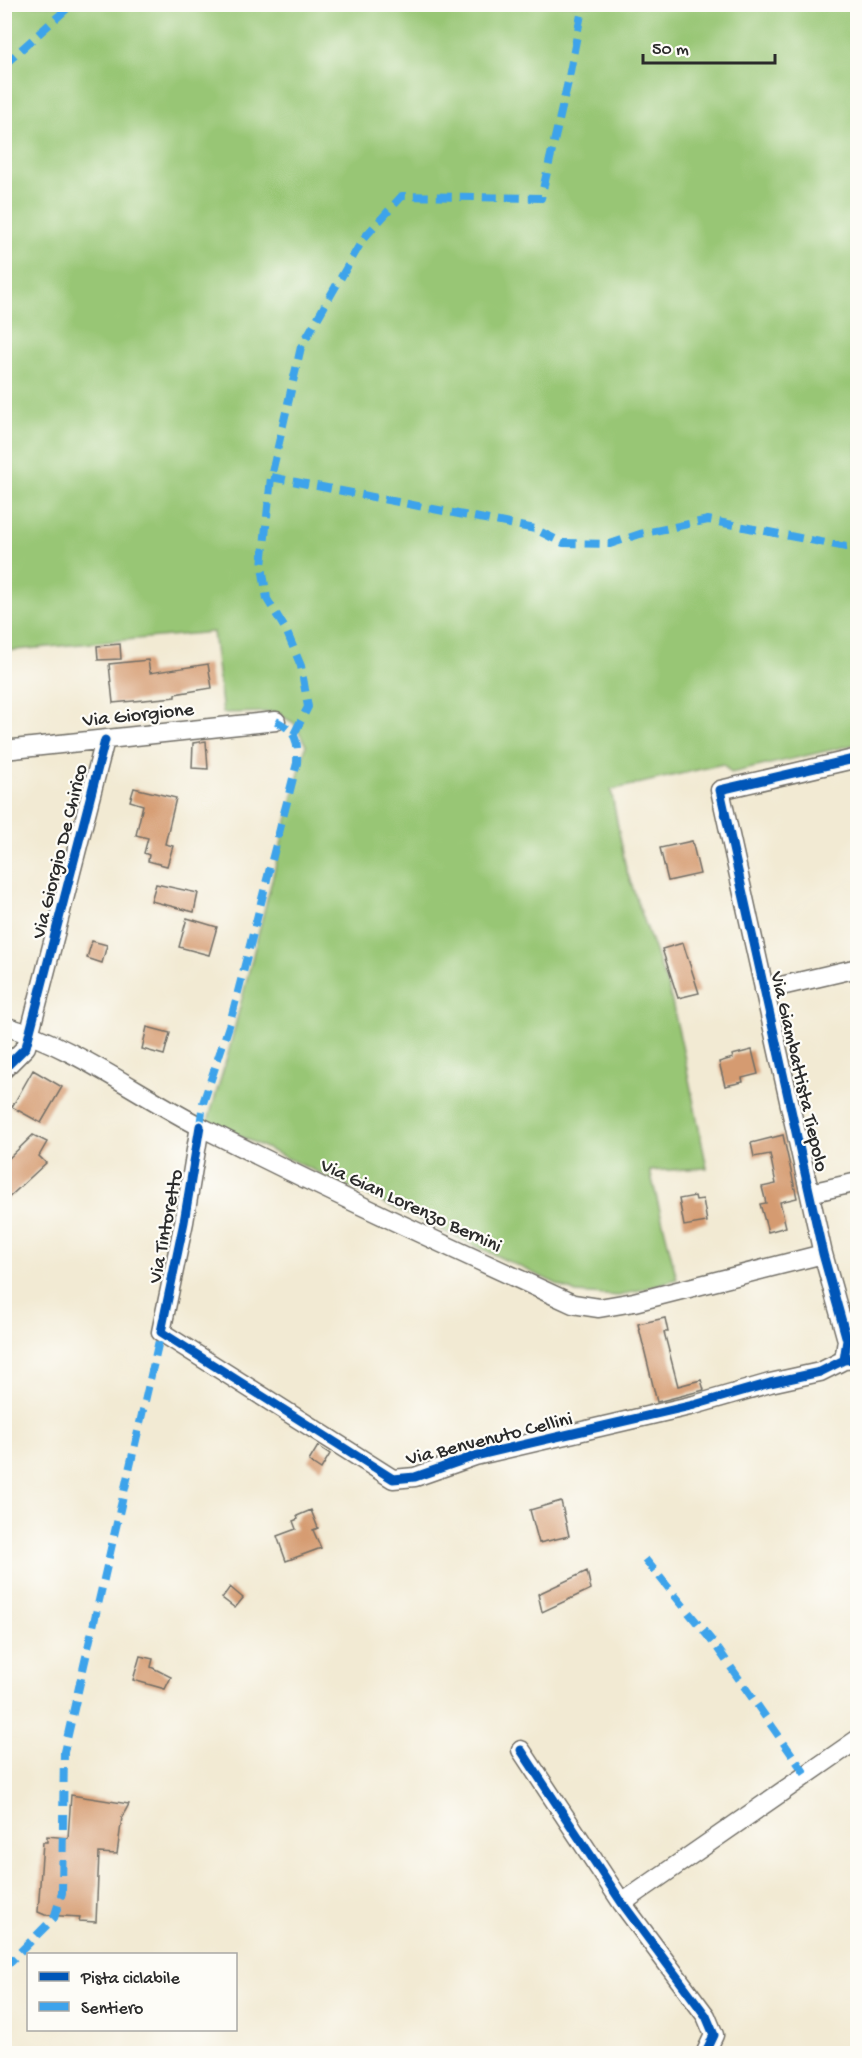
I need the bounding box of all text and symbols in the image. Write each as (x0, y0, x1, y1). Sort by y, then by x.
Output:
scale bar (643, 27, 775, 65)
text: 50 m (652, 40, 689, 61)
street label: Via Giorgione (81, 699, 196, 734)
street label: Via Giorgio De Chirico (28, 762, 94, 943)
street label: Via Giambattista Tiepolo (763, 969, 832, 1174)
street label: Via Gian Lorenzo Bernini (315, 1155, 505, 1259)
street label: Via Tintoretto (145, 1168, 190, 1287)
street label: Via Benvenuto Cellini (403, 1409, 575, 1472)
legend (27, 1953, 237, 2031)
text: Pista ciclabile (80, 1969, 181, 1990)
text: Sentiero (81, 1999, 143, 2020)

